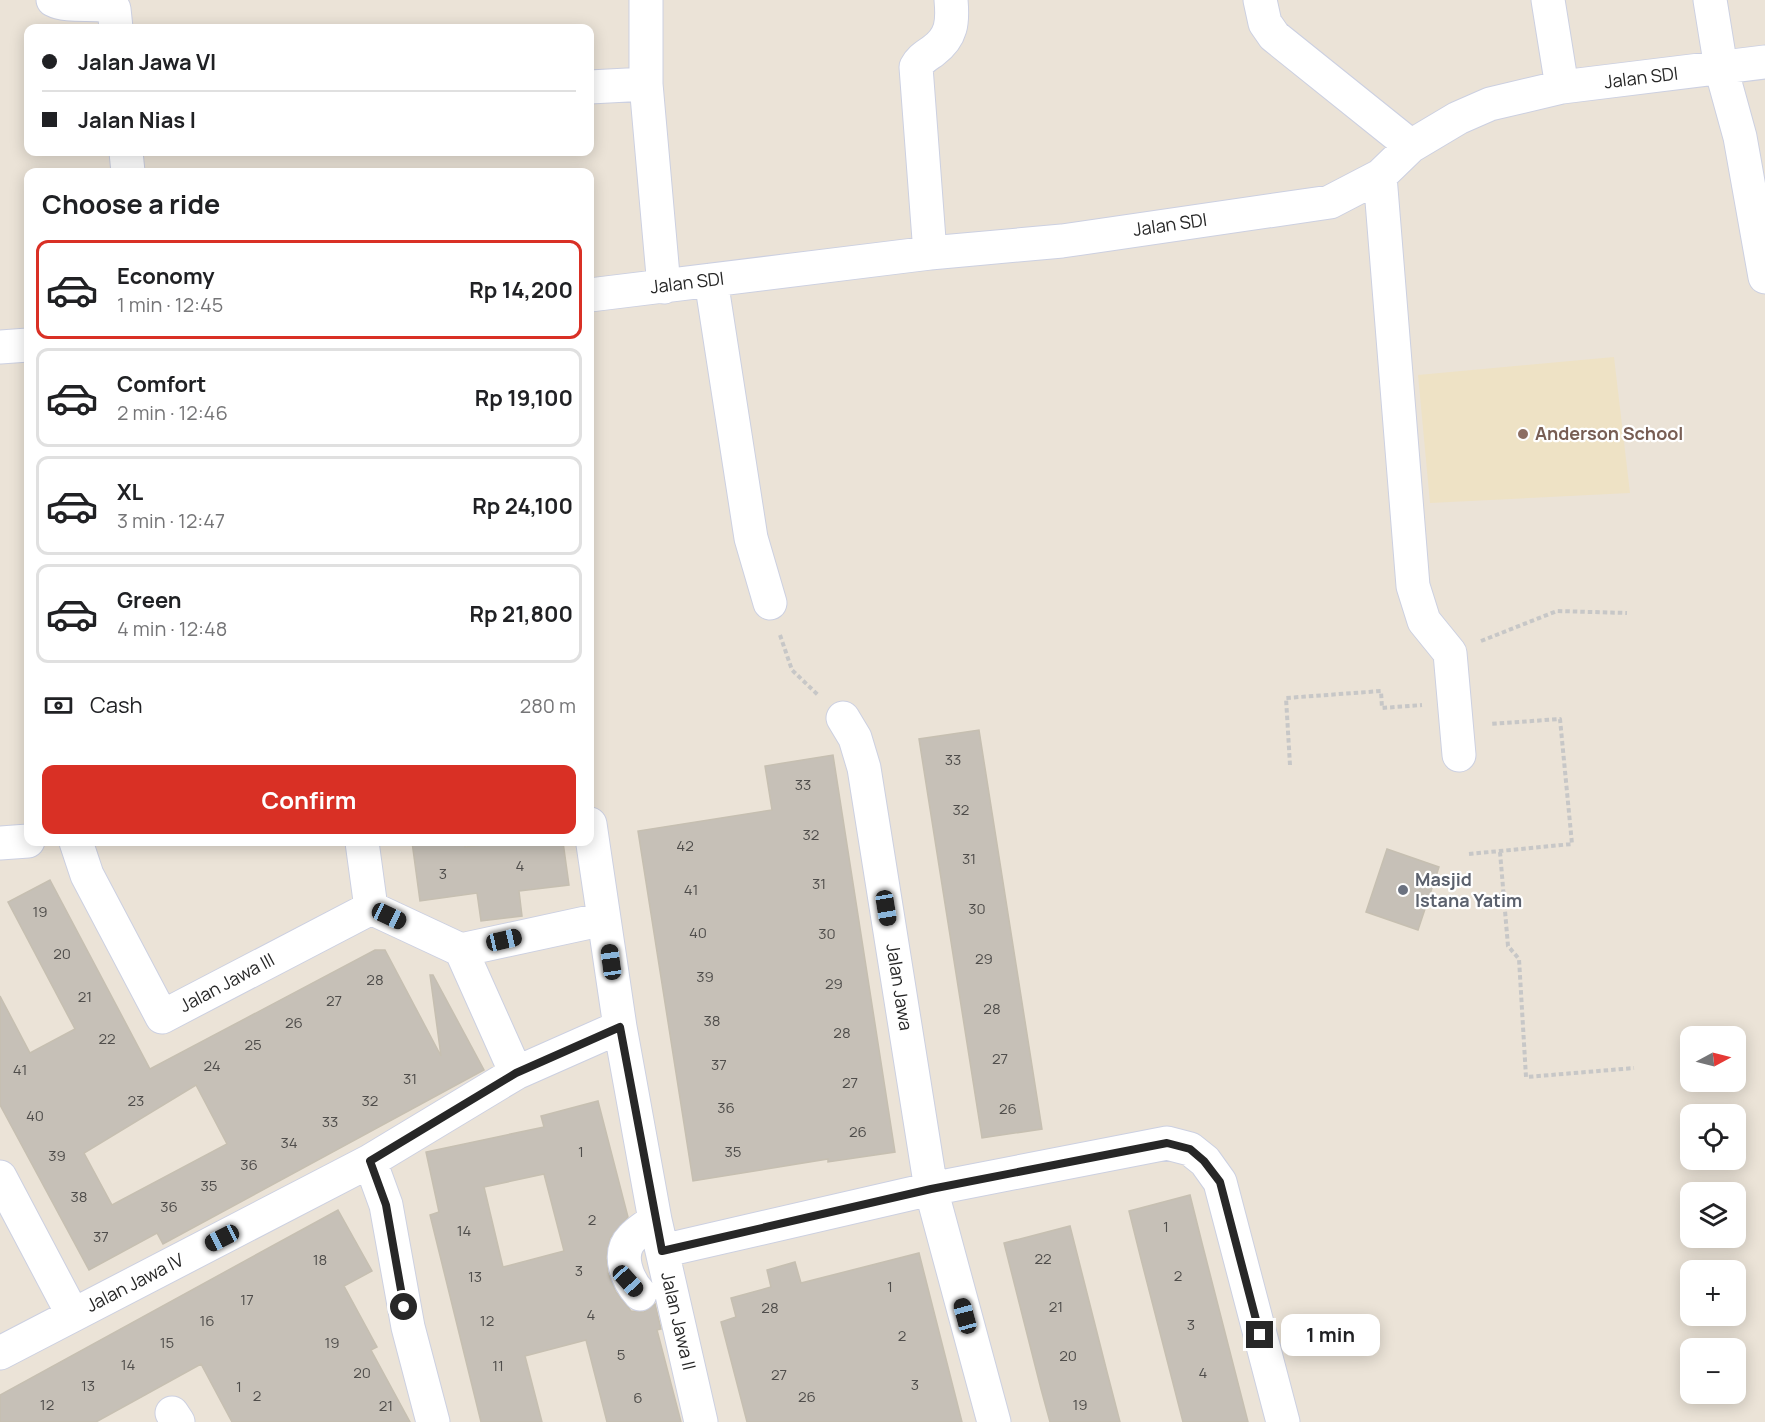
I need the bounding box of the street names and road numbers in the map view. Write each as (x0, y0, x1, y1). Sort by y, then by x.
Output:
street label: Jalan SDI (1603, 61, 1679, 93)
street label: Jalan SDI (1131, 207, 1208, 241)
street label: Jalan SDI (649, 266, 725, 298)
street label: Jalan Jawa (881, 941, 919, 1032)
street label: Jalan Jawa III (175, 947, 278, 1017)
street label: Jalan Jawa IV (82, 1247, 188, 1317)
street label: Jalan Jawa II (656, 1269, 702, 1372)

